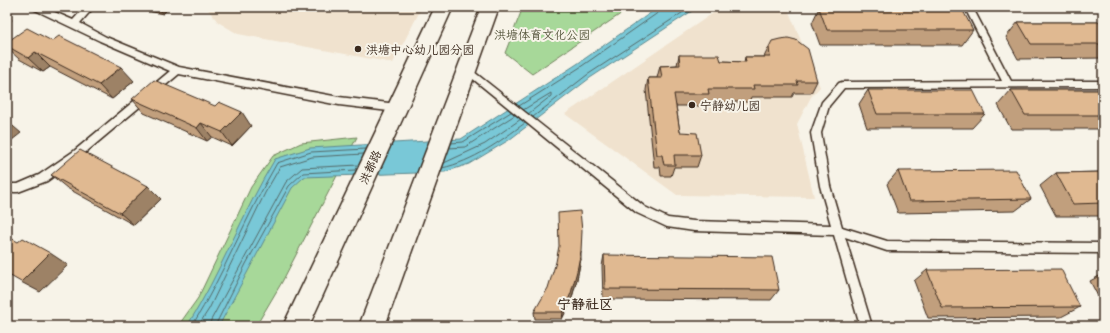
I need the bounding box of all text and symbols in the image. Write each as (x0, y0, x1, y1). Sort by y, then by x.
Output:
park label: 洪塘体育文化公园 (494, 27, 590, 42)
place label: 洪塘中心幼儿园分园 (366, 42, 474, 57)
marker: 洪塘中心幼儿园分园 (353, 44, 363, 54)
place label: 宁静幼儿园 (700, 98, 760, 113)
marker: 宁静幼儿园 (687, 100, 697, 110)
street label: 洪都路 (356, 148, 384, 186)
district label: 宁静社区 (557, 295, 613, 313)

